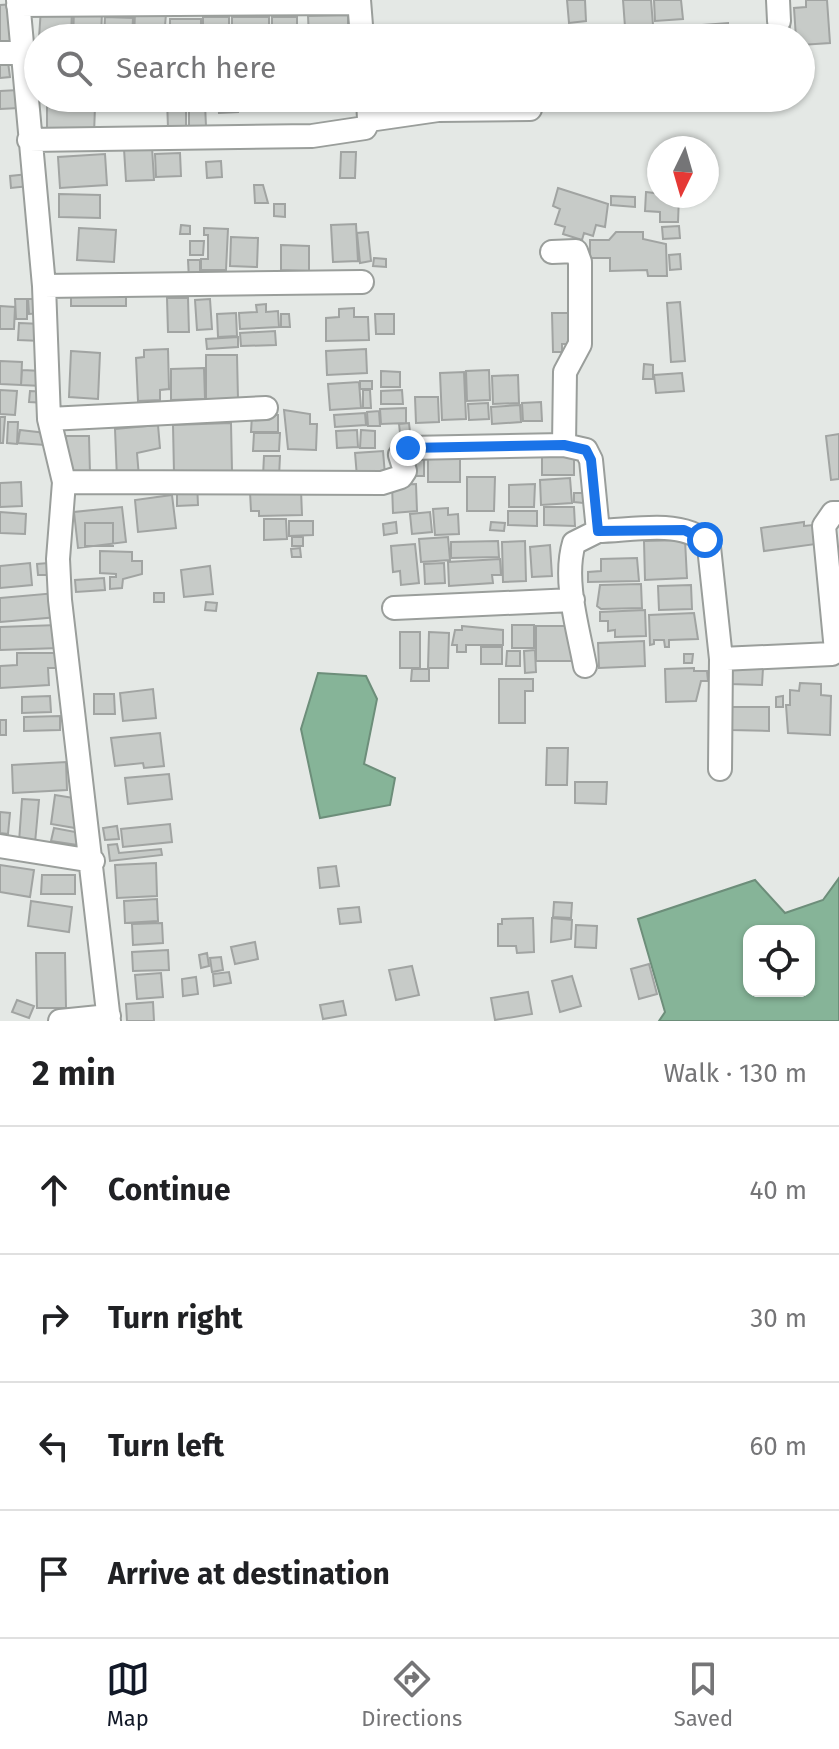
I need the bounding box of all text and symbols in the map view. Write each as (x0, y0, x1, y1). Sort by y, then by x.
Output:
search box (24, 24, 815, 112)
icon: search (52, 46, 96, 90)
text: Search here (116, 50, 276, 86)
north arrow (647, 136, 719, 208)
route end (390, 430, 426, 466)
route start (687, 522, 723, 558)
map controls (743, 925, 815, 997)
button: locate (743, 925, 815, 997)
text: 2 min (32, 1053, 116, 1094)
text: Walk · 130 m (664, 1058, 807, 1089)
icon: ahead (32, 1168, 76, 1212)
text: Continue (108, 1172, 231, 1208)
text: 40 m (749, 1175, 807, 1206)
icon: right (32, 1296, 76, 1340)
text: Turn right (108, 1300, 243, 1336)
text: 30 m (750, 1303, 807, 1334)
icon: left (32, 1424, 76, 1468)
text: Turn left (108, 1428, 224, 1464)
text: 60 m (749, 1431, 807, 1462)
icon: arrive (32, 1552, 76, 1596)
text: Arrive at destination (108, 1556, 390, 1592)
tab: Map (106, 1657, 150, 1732)
tab: Directions (361, 1657, 462, 1732)
tab: Saved (674, 1657, 733, 1732)

